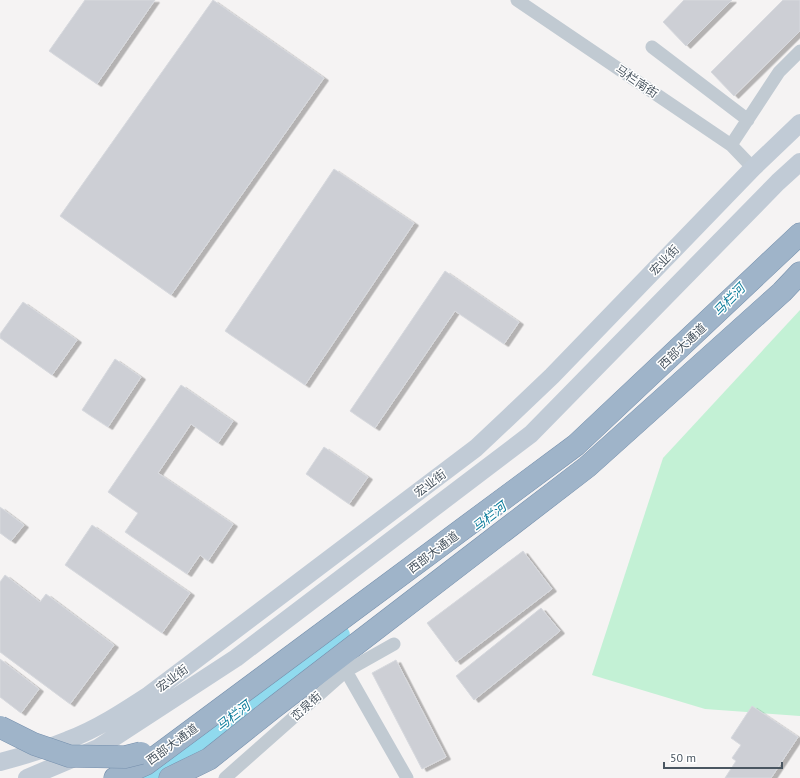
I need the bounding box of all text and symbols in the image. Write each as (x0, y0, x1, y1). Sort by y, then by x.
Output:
street label: 马栏南街 (613, 61, 661, 101)
street label: 宏业街 (646, 242, 682, 278)
water label: 马栏河 (709, 278, 751, 320)
street label: 西部大通道 (655, 320, 709, 372)
street label: 宏业街 (411, 466, 449, 500)
water label: 马栏河 (468, 496, 512, 536)
street label: 西部大通道 (405, 528, 461, 576)
street label: 宏业街 (153, 661, 191, 695)
street label: 峦泉街 (288, 688, 324, 724)
water label: 马栏河 (212, 695, 256, 735)
street label: 西部大通道 (143, 720, 201, 768)
scale bar (664, 744, 782, 770)
text: 50 m (670, 750, 696, 765)

